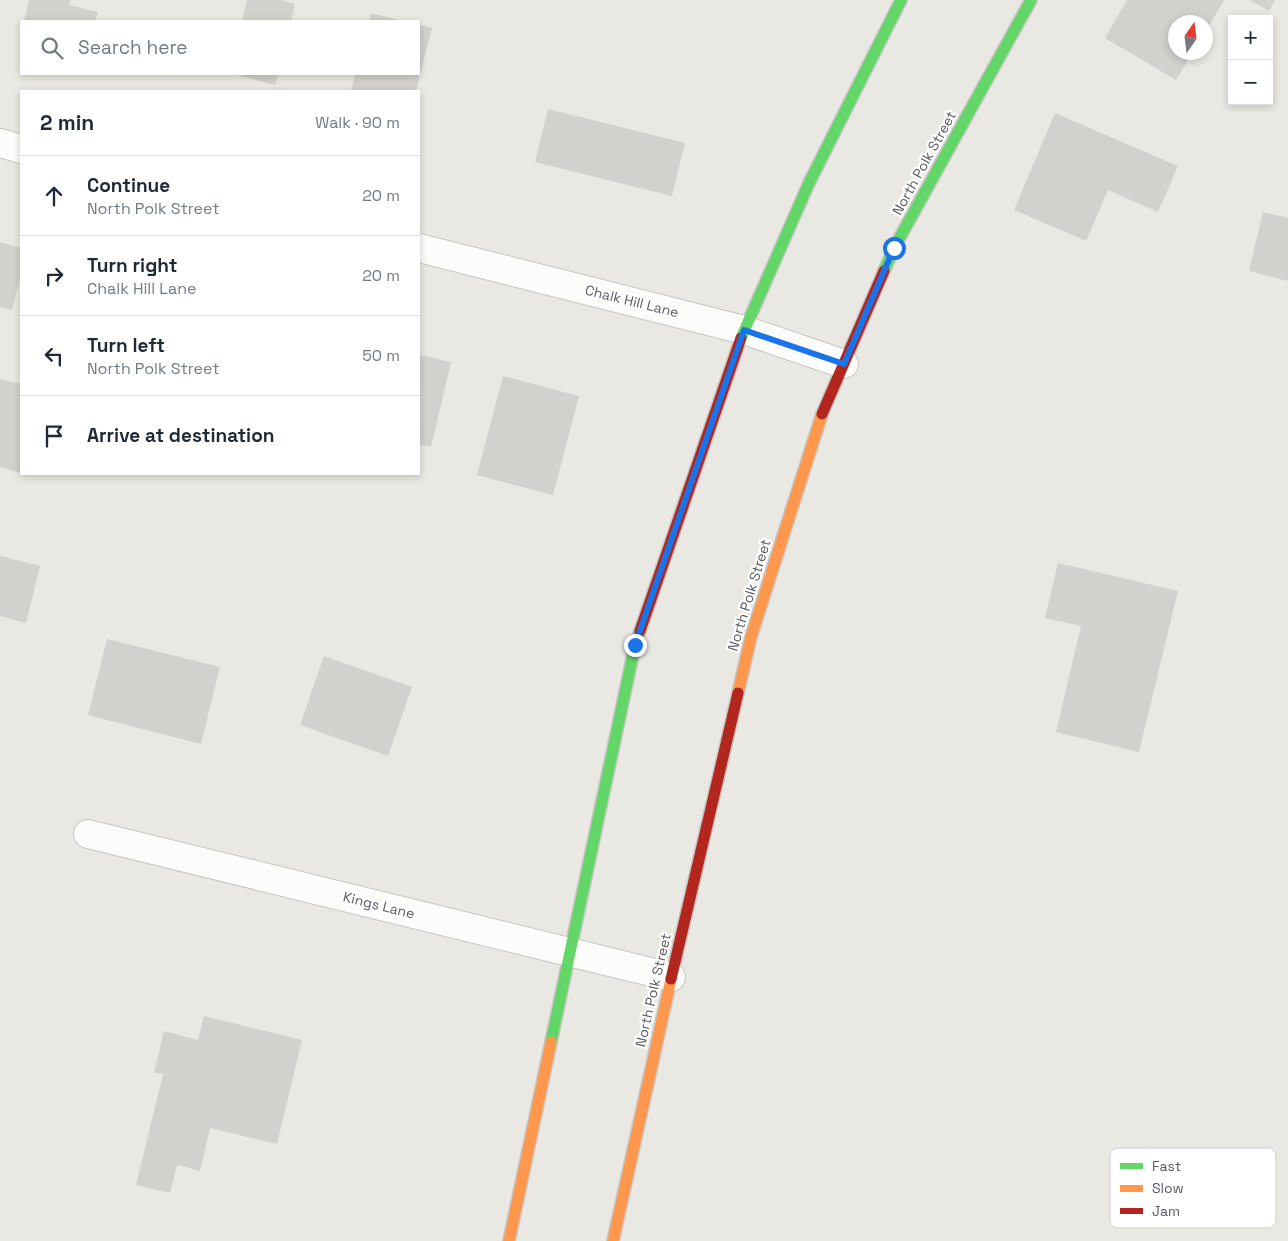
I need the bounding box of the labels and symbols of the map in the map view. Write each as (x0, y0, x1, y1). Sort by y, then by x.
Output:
north arrow (1168, 15, 1213, 60)
street label: North Polk Street (888, 108, 960, 218)
route start (883, 237, 906, 260)
street label: Chalk Hill Lane (583, 281, 681, 321)
street label: North Polk Street (723, 537, 775, 653)
route end (624, 634, 647, 657)
street label: Kings Lane (341, 887, 417, 923)
street label: North Polk Street (631, 931, 675, 1049)
legend (1110, 1148, 1276, 1228)
text: Fast (1152, 1157, 1181, 1175)
text: Slow (1152, 1179, 1184, 1197)
text: Jam (1152, 1202, 1180, 1220)

